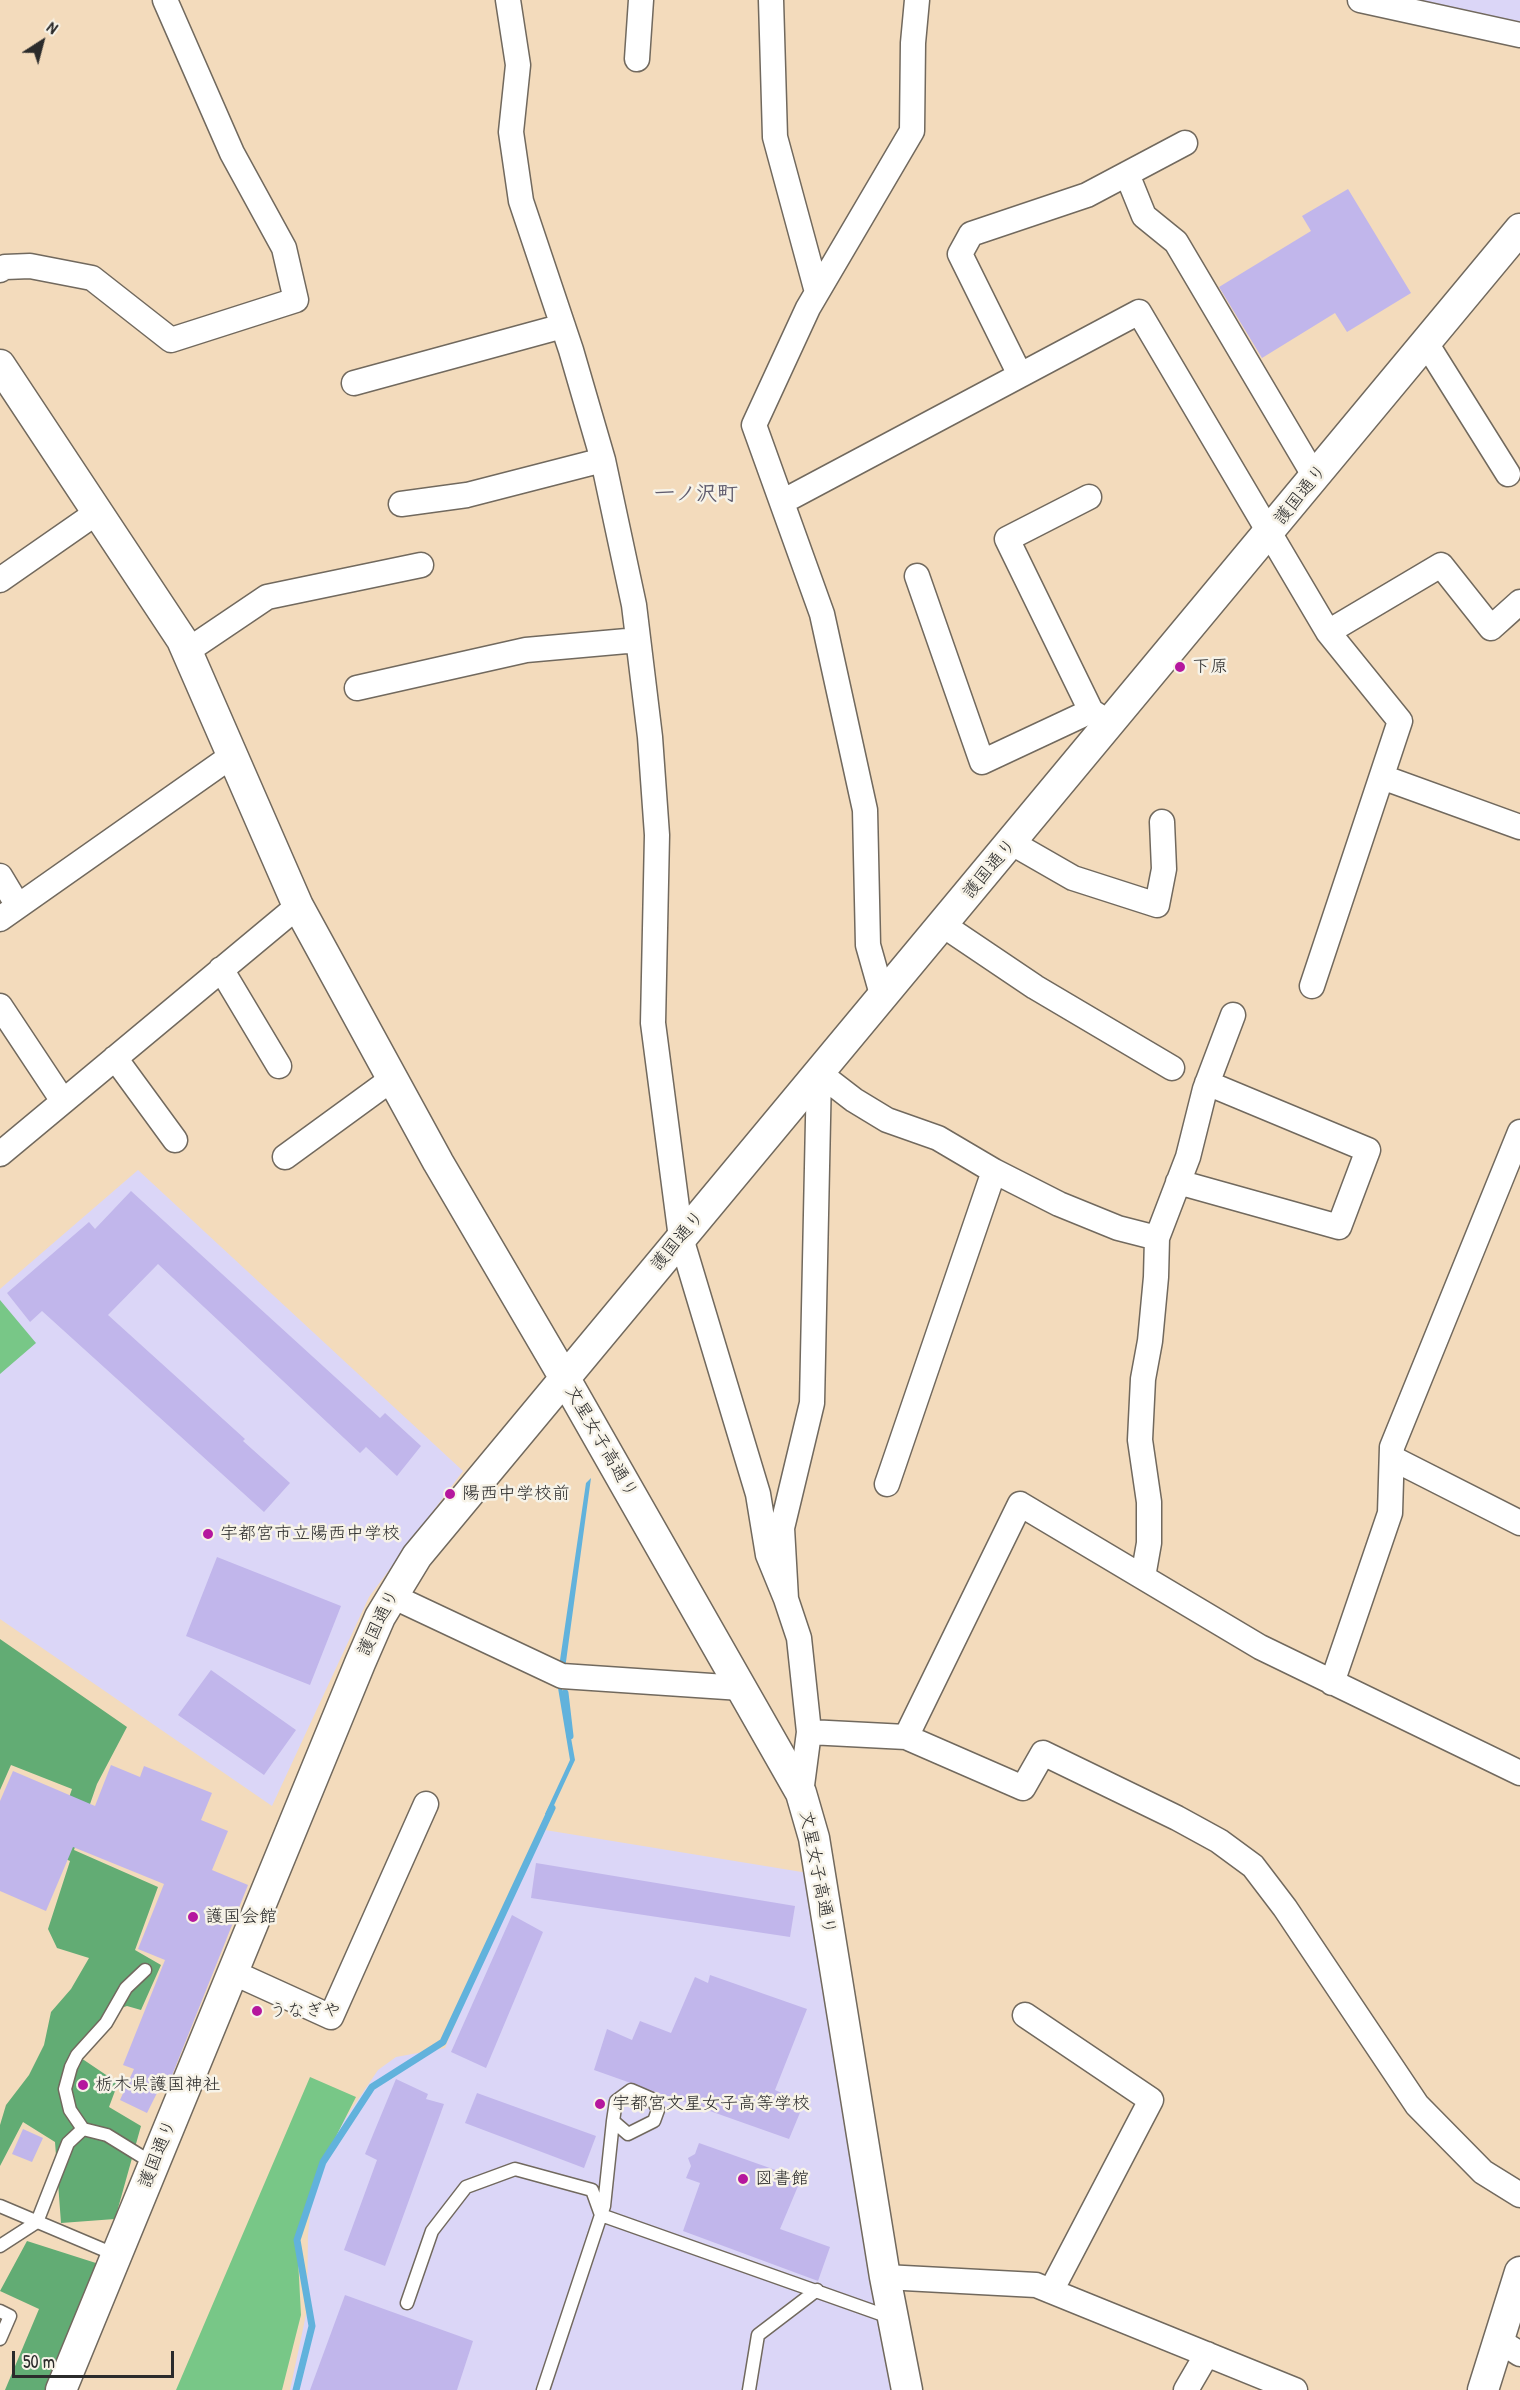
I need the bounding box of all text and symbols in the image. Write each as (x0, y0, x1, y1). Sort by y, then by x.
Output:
north arrow (12, 12, 72, 72)
text: N (43, 16, 62, 39)
street label: 護国通り (1270, 460, 1332, 530)
district label: 一ノ沢町 (654, 481, 738, 507)
place label: 下原 (1192, 656, 1228, 678)
marker: 下原 (1173, 660, 1187, 674)
street label: 護国通り (959, 834, 1021, 904)
street label: 護国通り (647, 1206, 709, 1276)
street label: 文星女子高通り (560, 1382, 642, 1502)
place label: 陽西中学校前 (462, 1483, 570, 1505)
marker: 陽西中学校前 (443, 1487, 457, 1501)
place label: 宇都宮市立陽西中学校 (220, 1523, 400, 1545)
marker: 宇都宮市立陽西中学校 (201, 1527, 215, 1541)
street label: 護国通り (354, 1586, 404, 1660)
street label: 文星女子高通り (794, 1809, 840, 1937)
place label: 護国会館 (205, 1906, 277, 1928)
marker: 護国会館 (186, 1910, 200, 1924)
place label: うなぎや (269, 2000, 341, 2022)
marker: うなぎや (250, 2004, 264, 2018)
place label: 栃木県護国神社 (95, 2074, 221, 2096)
marker: 栃木県護国神社 (76, 2078, 90, 2092)
place label: 宇都宮文星女子高等学校 (612, 2093, 810, 2115)
marker: 宇都宮文星女子高等学校 (593, 2097, 607, 2111)
street label: 護国通り (135, 2117, 181, 2191)
place label: 図書館 (755, 2168, 809, 2190)
marker: 図書館 (736, 2172, 750, 2186)
scale bar (15, 2339, 177, 2377)
text: 50 m (23, 2349, 55, 2374)

